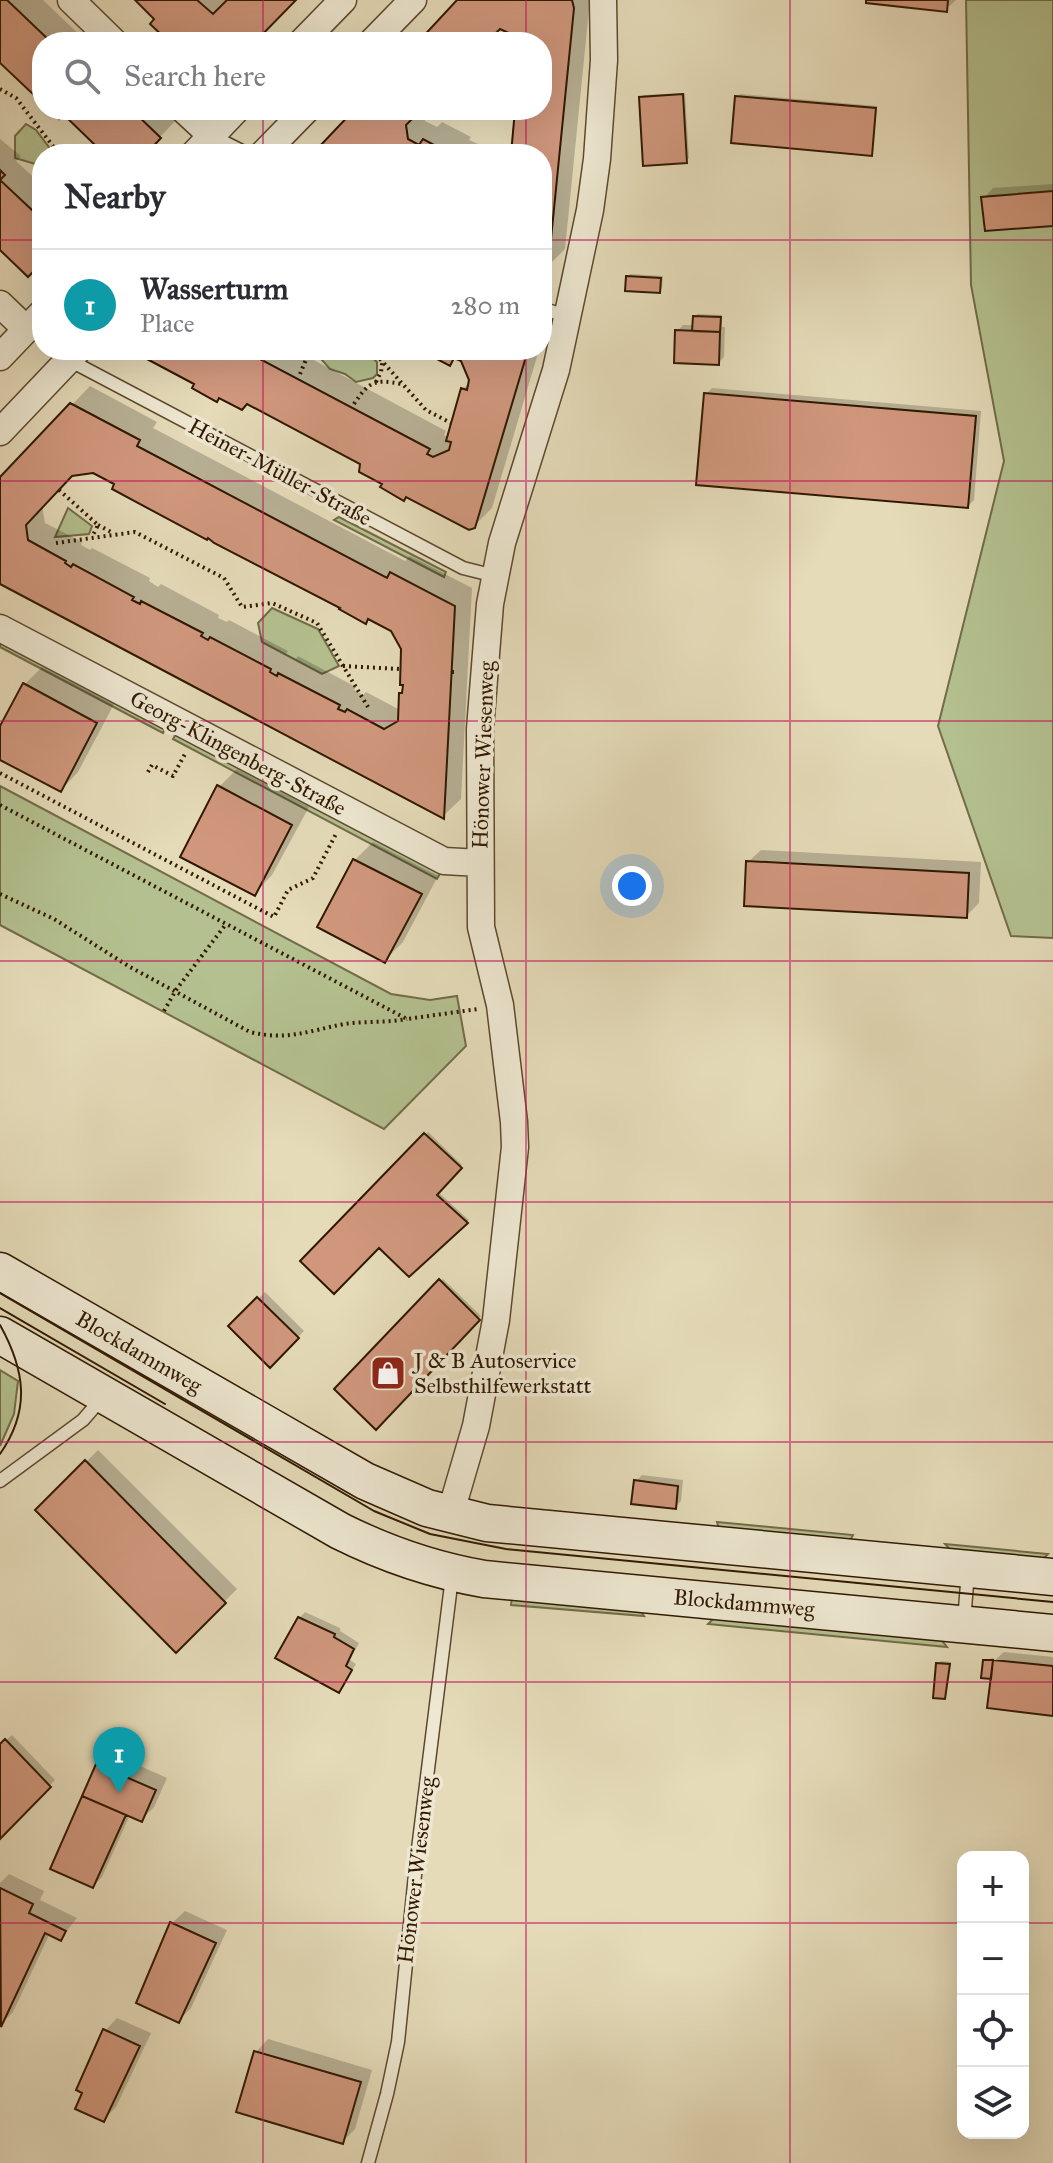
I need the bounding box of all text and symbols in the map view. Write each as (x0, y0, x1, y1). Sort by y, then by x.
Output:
search box (32, 32, 552, 120)
icon: search (60, 54, 104, 98)
text: Search here (124, 58, 266, 94)
text: Nearby (64, 176, 166, 217)
text: Wasserturm (140, 271, 288, 307)
text: 1 (85, 289, 95, 321)
text: 280 m (451, 289, 520, 321)
text: Place (140, 307, 195, 339)
street label: Heiner-Müller-Straße (184, 412, 376, 532)
street label: Hönower Wiesenweg (466, 660, 500, 849)
street label: Georg-Klingenberg-Straße (125, 685, 351, 821)
your location (612, 866, 652, 906)
street label: Blockdammweg (71, 1305, 208, 1399)
place label: J & B Autoservice Selbsthilfewerkstatt (412, 1347, 591, 1399)
shop icon: J & B Autoservice Selbsthilfewerkstatt (369, 1354, 407, 1392)
street label: Blockdammweg (672, 1583, 816, 1623)
pin: 1 (93, 1727, 145, 1793)
street label: Hönower Wiesenweg (391, 1774, 441, 1965)
map controls (957, 1851, 1029, 2139)
button: + (957, 1851, 1029, 1923)
button: − (957, 1923, 1029, 1995)
button: locate (957, 1995, 1029, 2067)
button: layers (957, 2067, 1029, 2139)

